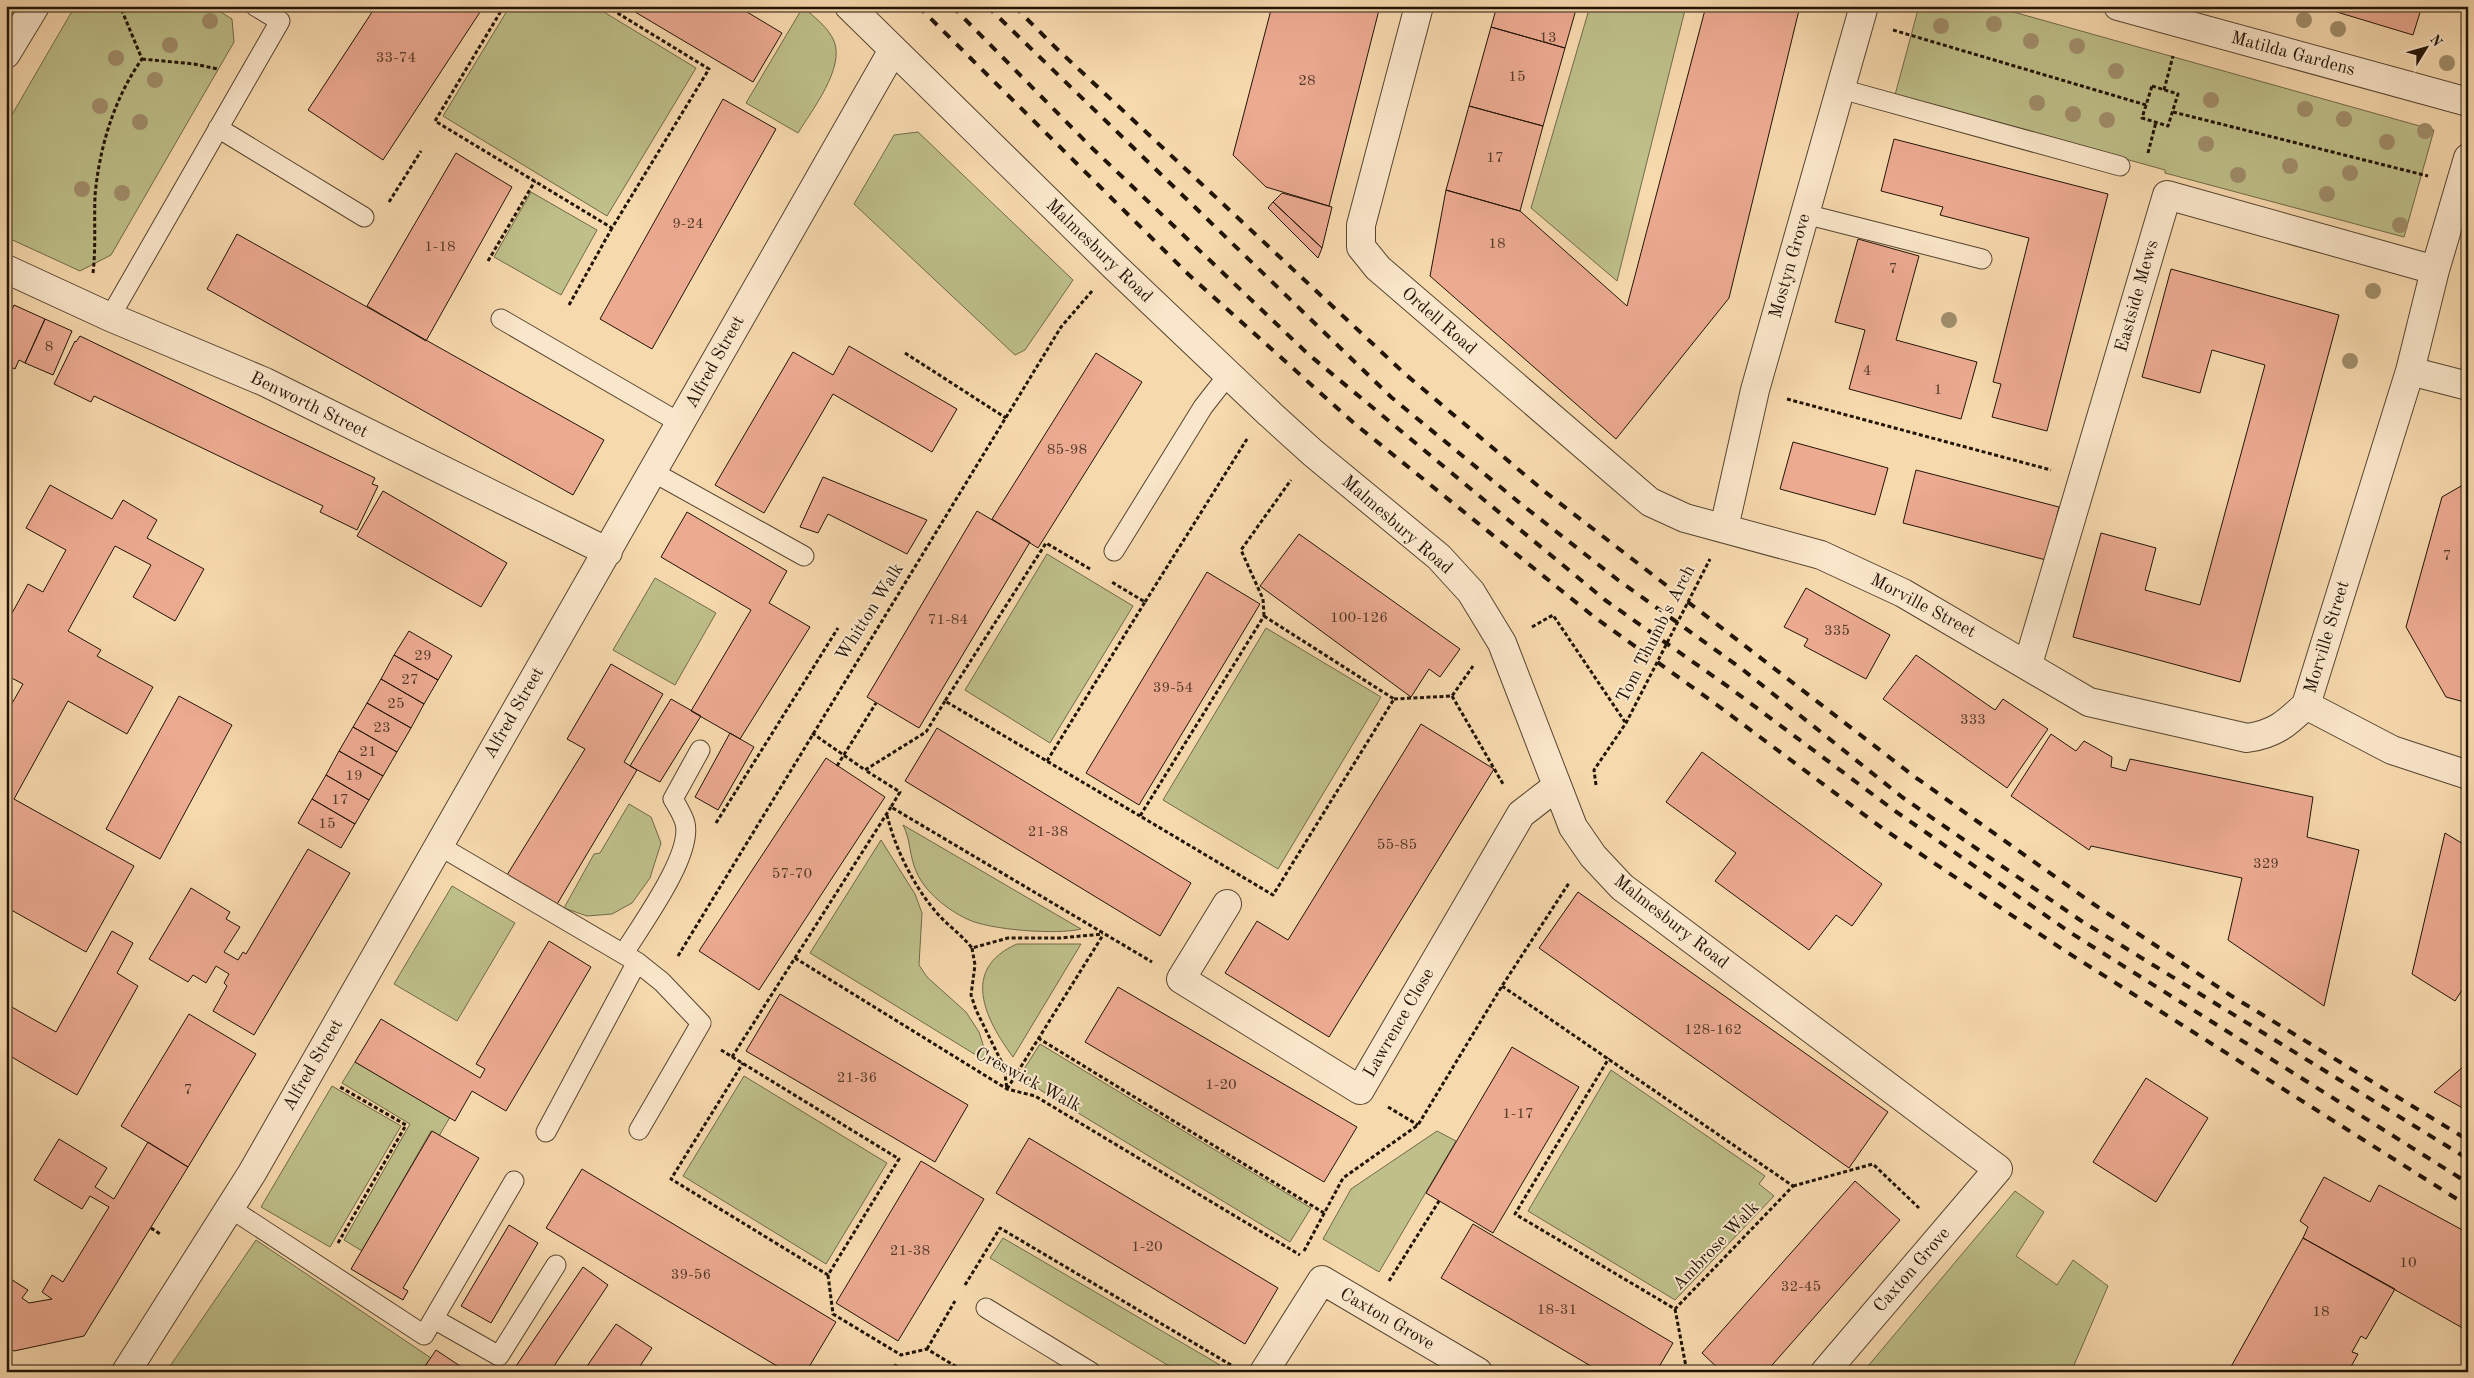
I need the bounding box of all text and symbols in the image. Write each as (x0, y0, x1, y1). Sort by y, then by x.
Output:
north arrow (2402, 22, 2452, 72)
street label: Matilda Gardens (2229, 29, 2357, 79)
house number: 13 (1539, 31, 1557, 46)
text: N (2427, 32, 2445, 50)
house number: 33-74 (376, 51, 416, 66)
house number: 15 (1508, 70, 1526, 85)
house number: 28 (1298, 74, 1316, 89)
house number: 17 (1486, 151, 1504, 166)
street label: Malmesbury Road (1042, 196, 1156, 306)
street label: Mostyn Grove (1766, 212, 1814, 320)
house number: 9-24 (672, 217, 704, 232)
house number: 18 (1488, 237, 1506, 252)
street label: Eastside Mews (2112, 238, 2162, 354)
house number: 1-18 (424, 240, 456, 255)
house number: 7 (1889, 262, 1897, 277)
street label: Ordell Road (1398, 284, 1480, 358)
street label: Alfred Street (682, 313, 748, 411)
house number: 8 (45, 340, 53, 355)
house number: 4 (1863, 364, 1871, 379)
street label: Benworth Street (247, 369, 371, 441)
house number: 1 (1934, 383, 1942, 398)
house number: 85-98 (1047, 443, 1087, 458)
street label: Malmesbury Road (1338, 472, 1456, 578)
house number: 7 (2443, 549, 2451, 564)
street label: Whitton Walk (833, 560, 907, 664)
street label: Tom Thumb's Arch (1614, 562, 1699, 706)
street label: Morville Street (1867, 571, 1979, 641)
street label: Morville Street (2301, 579, 2353, 695)
house number: 100-126 (1330, 611, 1388, 626)
house number: 71-84 (928, 613, 968, 628)
house number: 335 (1824, 624, 1850, 639)
house number: 29 (414, 649, 432, 664)
street label: Alfred Street (481, 664, 547, 762)
house number: 27 (401, 673, 419, 688)
house number: 39-54 (1153, 681, 1193, 696)
house number: 25 (387, 697, 405, 712)
house number: 333 (1960, 713, 1986, 728)
house number: 23 (373, 721, 391, 736)
house number: 21 (359, 745, 377, 760)
house number: 19 (345, 769, 363, 784)
house number: 17 (331, 793, 349, 808)
house number: 15 (318, 817, 336, 832)
house number: 21-38 (1028, 825, 1068, 840)
house number: 55-85 (1377, 838, 1417, 853)
house number: 329 (2253, 857, 2279, 872)
house number: 57-70 (772, 867, 812, 882)
street label: Malmesbury Road (1610, 872, 1732, 972)
street label: Lawrence Close (1360, 965, 1438, 1081)
street label: Alfred Street (280, 1016, 346, 1114)
house number: 128-162 (1684, 1023, 1742, 1038)
street label: Creswick Walk (972, 1044, 1084, 1116)
house number: 21-36 (837, 1071, 877, 1086)
house number: 1-20 (1205, 1078, 1237, 1093)
house number: 7 (184, 1083, 192, 1098)
house number: 1-17 (1502, 1107, 1534, 1122)
street label: Ambrose Walk (1669, 1198, 1763, 1294)
street label: Caxton Grove (1871, 1224, 1953, 1316)
house number: 1-20 (1131, 1240, 1163, 1255)
house number: 21-38 (890, 1244, 930, 1259)
house number: 10 (2399, 1256, 2417, 1271)
house number: 39-56 (671, 1268, 711, 1283)
house number: 32-45 (1781, 1280, 1821, 1295)
street label: Caxton Grove (1337, 1285, 1437, 1353)
house number: 18-31 (1537, 1303, 1577, 1318)
house number: 18 (2312, 1305, 2330, 1320)

